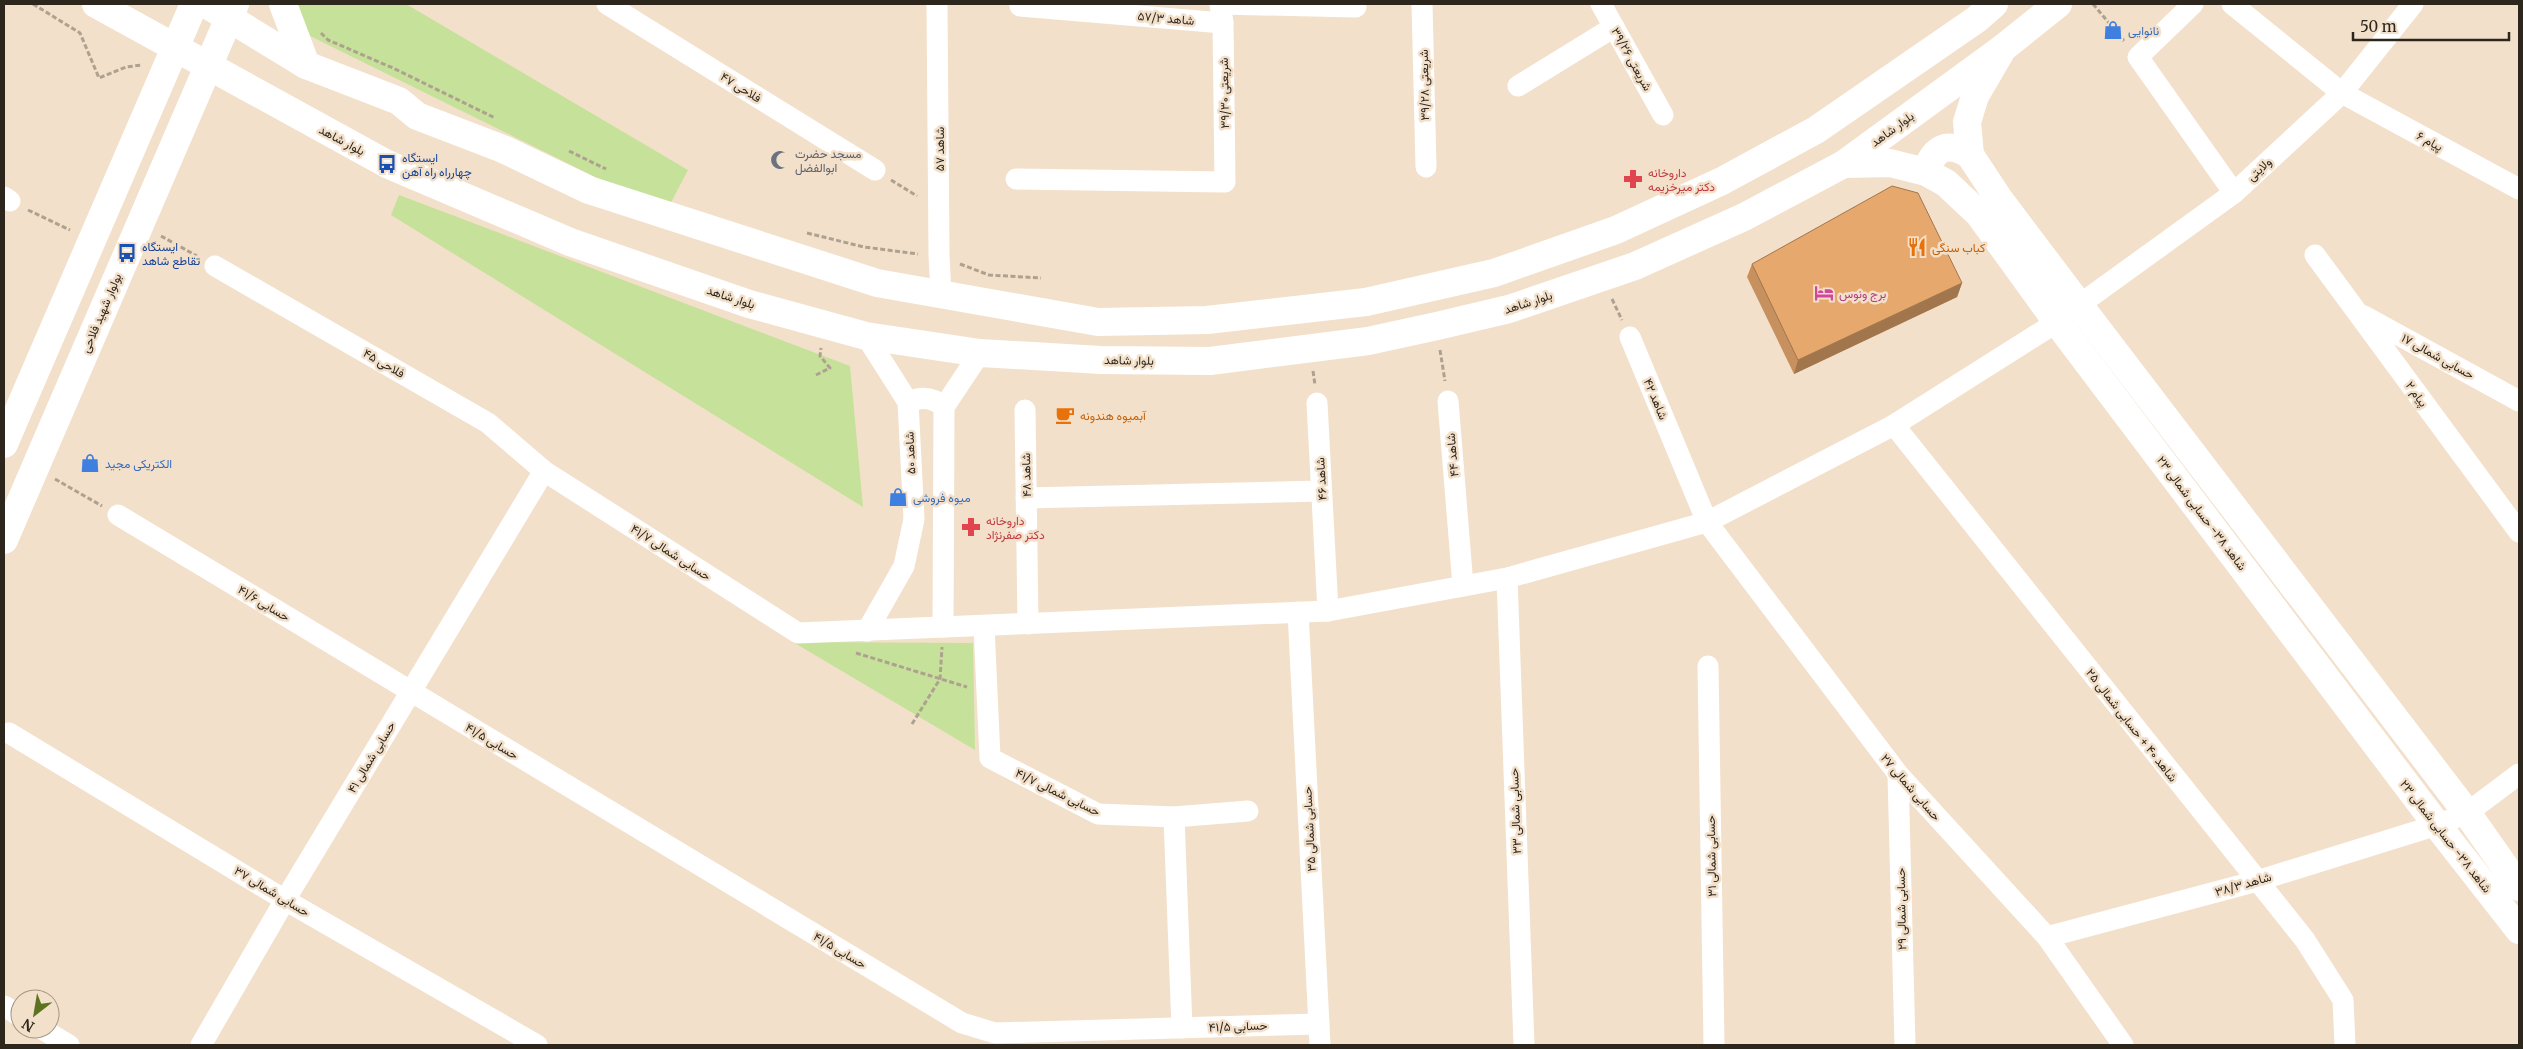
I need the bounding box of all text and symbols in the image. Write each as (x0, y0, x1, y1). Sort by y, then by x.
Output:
street label: شاهد ۵۷/۳ (1137, 8, 1195, 28)
scale bar (2353, 10, 2509, 42)
text: 50 m (2360, 17, 2397, 36)
shop icon: نانوایی (2102, 19, 2124, 41)
place label: نانوایی (2128, 23, 2159, 39)
street label: شریعتی ۳۹/۲۶ (1608, 25, 1656, 94)
street label: شریعتی ۳۹/۲۸ (1416, 49, 1433, 121)
street label: شریعتی ۳۹/۳۰ (1216, 57, 1233, 129)
street label: فلاحی ۴۷ (717, 69, 764, 106)
street label: بلوار شاهد (1867, 108, 1917, 150)
street label: بلوار شاهد (316, 122, 367, 159)
street label: شاهد ۵۷ (932, 127, 947, 171)
street label: پیام ۶ (2414, 128, 2446, 155)
place label: مسجد حضرت ابوالفضل (795, 146, 861, 176)
mosque icon: مسجد حضرت ابوالفضل (769, 149, 791, 171)
place label: ایستگاه چهارراه راه آهن (402, 150, 472, 180)
bus stop icon: ایستگاه چهارراه راه آهن (376, 153, 398, 175)
street label: ولایتی (2244, 154, 2275, 185)
place label: داروخانه دکتر میرخزیمه (1648, 165, 1715, 195)
pharmacy icon: داروخانه دکتر میرخزیمه (1622, 168, 1644, 190)
restaurant icon: کباب سنگی (1906, 236, 1928, 258)
place label: ایستگاه تقاطع شاهد (142, 239, 200, 270)
place label: کباب سنگی (1932, 240, 1985, 256)
bus stop icon: ایستگاه تقاطع شاهد (116, 242, 138, 264)
street label: بولوار شهید فلاحی (77, 271, 125, 355)
street label: بلوار شاهد (705, 282, 757, 313)
hotel icon: برج ونوس (1813, 282, 1835, 304)
place label: برج ونوس (1839, 286, 1886, 303)
street label: بلوار شاهد (1502, 287, 1554, 318)
street label: حسابی شمالی ۱۷ (2399, 330, 2477, 383)
street label: فلاحی ۴۵ (360, 345, 407, 382)
street label: بلوار شاهد (1104, 352, 1154, 369)
street label: شاهد ۴۲ (1641, 376, 1671, 422)
street label: پیام ۲ (2402, 378, 2431, 410)
cafe icon: آبمیوه هندونه (1054, 404, 1076, 426)
place label: آبمیوه هندونه (1080, 408, 1147, 424)
street label: شاهد ۵۰ (901, 431, 919, 475)
street label: شاهد ۴۴ (1443, 432, 1461, 478)
shop icon: الکتریکی مجید (79, 452, 101, 474)
street label: شاهد ۴۸ (1018, 453, 1034, 497)
street label: شاهد ۳۸- حسابی شمالی ۲۳ (2153, 453, 2250, 574)
place label: الکتریکی مجید (105, 456, 172, 472)
street label: شاهد ۴۶ (1312, 457, 1330, 501)
shop icon: میوه فروشی (887, 486, 909, 508)
place label: میوه فروشی (913, 490, 971, 506)
place label: داروخانه دکتر صفرنژاد (986, 513, 1045, 543)
pharmacy icon: داروخانه دکتر صفرنژاد (960, 516, 982, 538)
street label: حسابی شمالی ۴۱/۷ (628, 521, 714, 584)
street label: حسابی ۴۱/۶ (235, 582, 292, 625)
street label: شاهد ۴۰ + حسابی شمالی ۲۵ (2082, 665, 2181, 785)
street label: حسابی شمالی ۴۱ (344, 719, 399, 796)
street label: حسابی ۴۱/۵ (462, 719, 521, 763)
street label: حسابی شمالی ۲۷ (1877, 751, 1944, 824)
street label: حسابی شمالی ۴۱/۷ (1013, 765, 1103, 820)
street label: حسابی شمالی ۳۳ (1506, 768, 1525, 854)
street label: شاهد ۳۸- حسابی شمالی ۲۳ (2396, 776, 2495, 896)
street label: حسابی شمالی ۳۵ (1299, 786, 1320, 872)
street label: حسابی شمالی ۳۱ (1703, 815, 1720, 897)
street label: حسابی شمالی ۳۷ (231, 863, 312, 920)
street label: حسابی شمالی ۲۹ (1893, 868, 1910, 950)
street label: شاهد ۳۸/۳ (2213, 869, 2273, 899)
street label: حسابی ۴۱/۵ (810, 928, 869, 972)
north arrow (10, 989, 60, 1039)
text: N (19, 1015, 38, 1036)
street label: حسابی ۴۱/۵ (1208, 1017, 1268, 1036)

